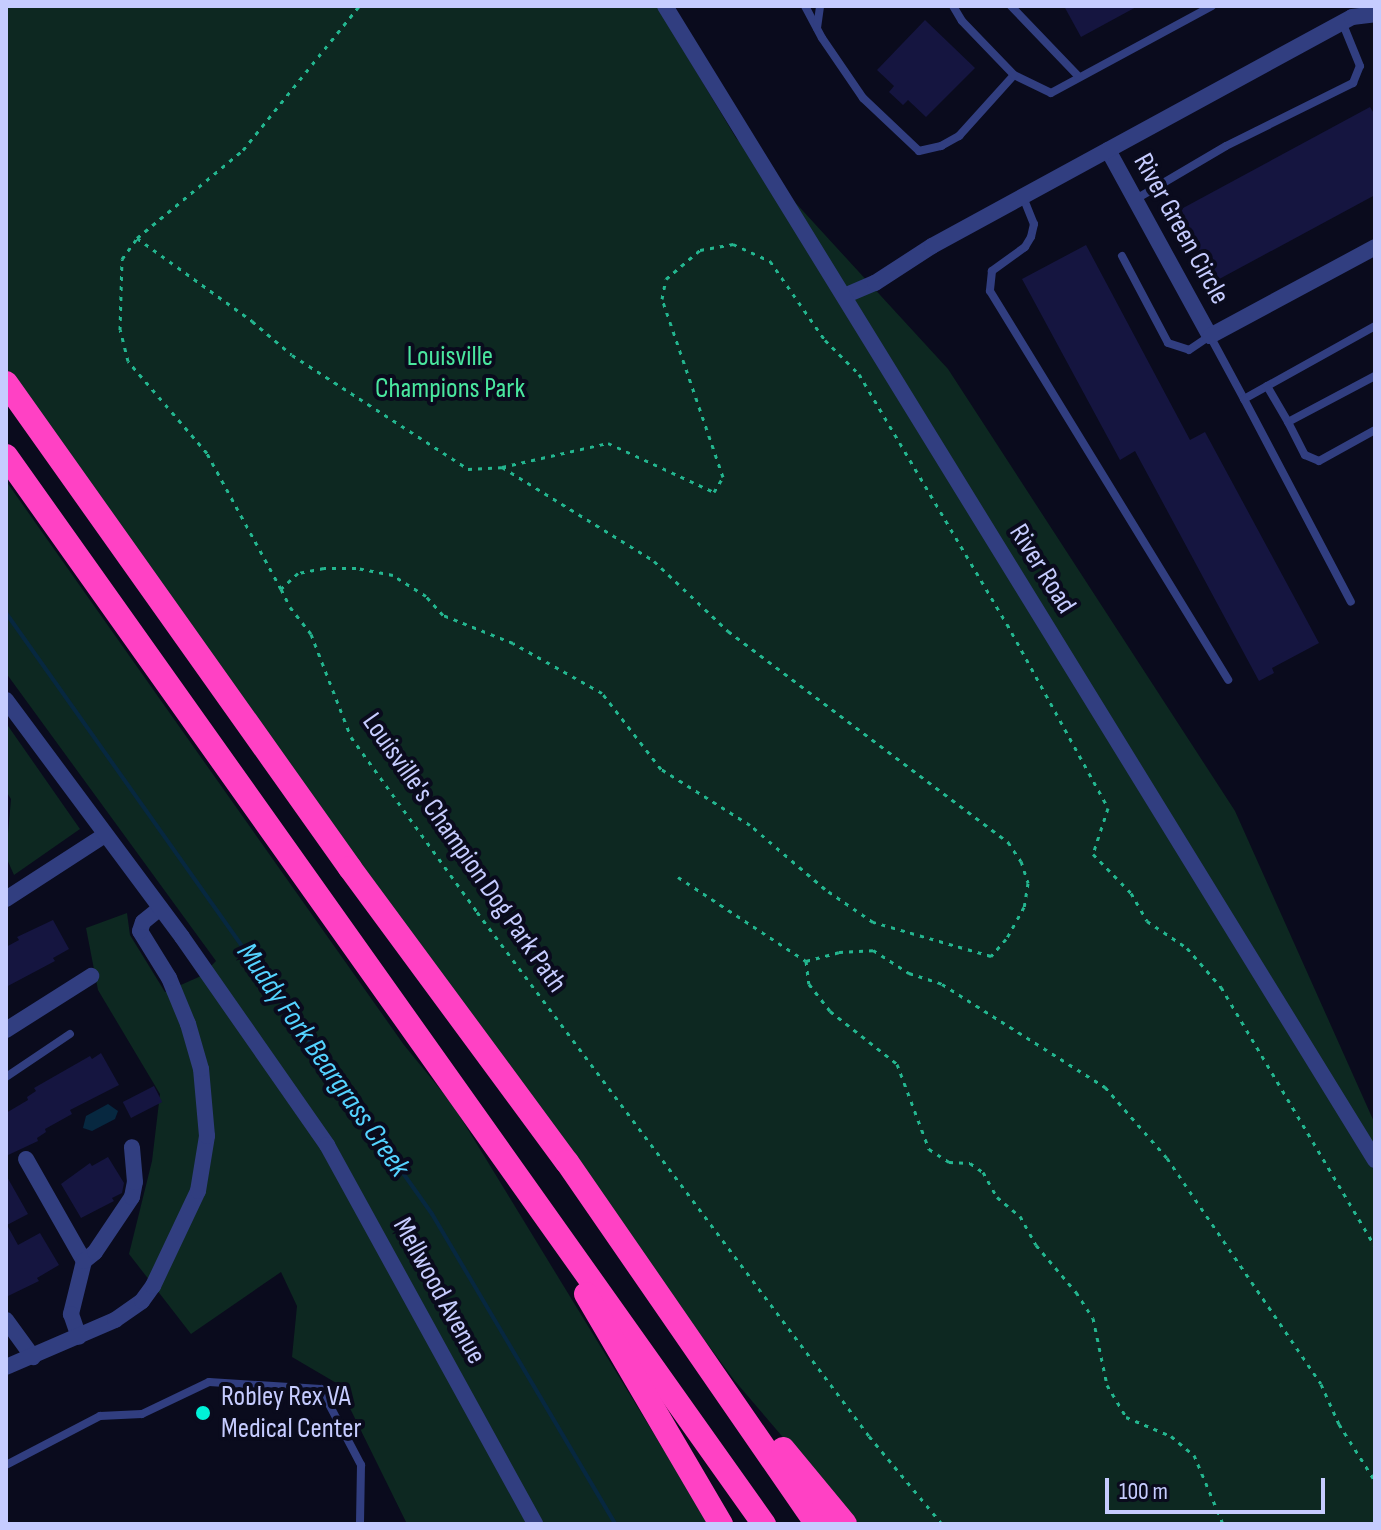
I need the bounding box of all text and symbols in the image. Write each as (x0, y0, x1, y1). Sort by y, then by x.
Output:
street label: River Green Circle (1126, 148, 1236, 310)
park label: Louisville Champions Park (375, 340, 525, 406)
street label: River Road (1001, 518, 1083, 620)
street label: Louisville's Champion Dog Park Path (355, 707, 573, 999)
water label: Muddy Fork Beargrass Creek (229, 936, 417, 1184)
street label: Mellwood Avenue (385, 1212, 493, 1370)
place label: Robley Rex VA Medical Center (221, 1380, 361, 1446)
marker: Robley Rex VA Medical Center (192, 1402, 214, 1424)
scale bar (1109, 1462, 1329, 1512)
text: 100 m (1119, 1477, 1168, 1506)

